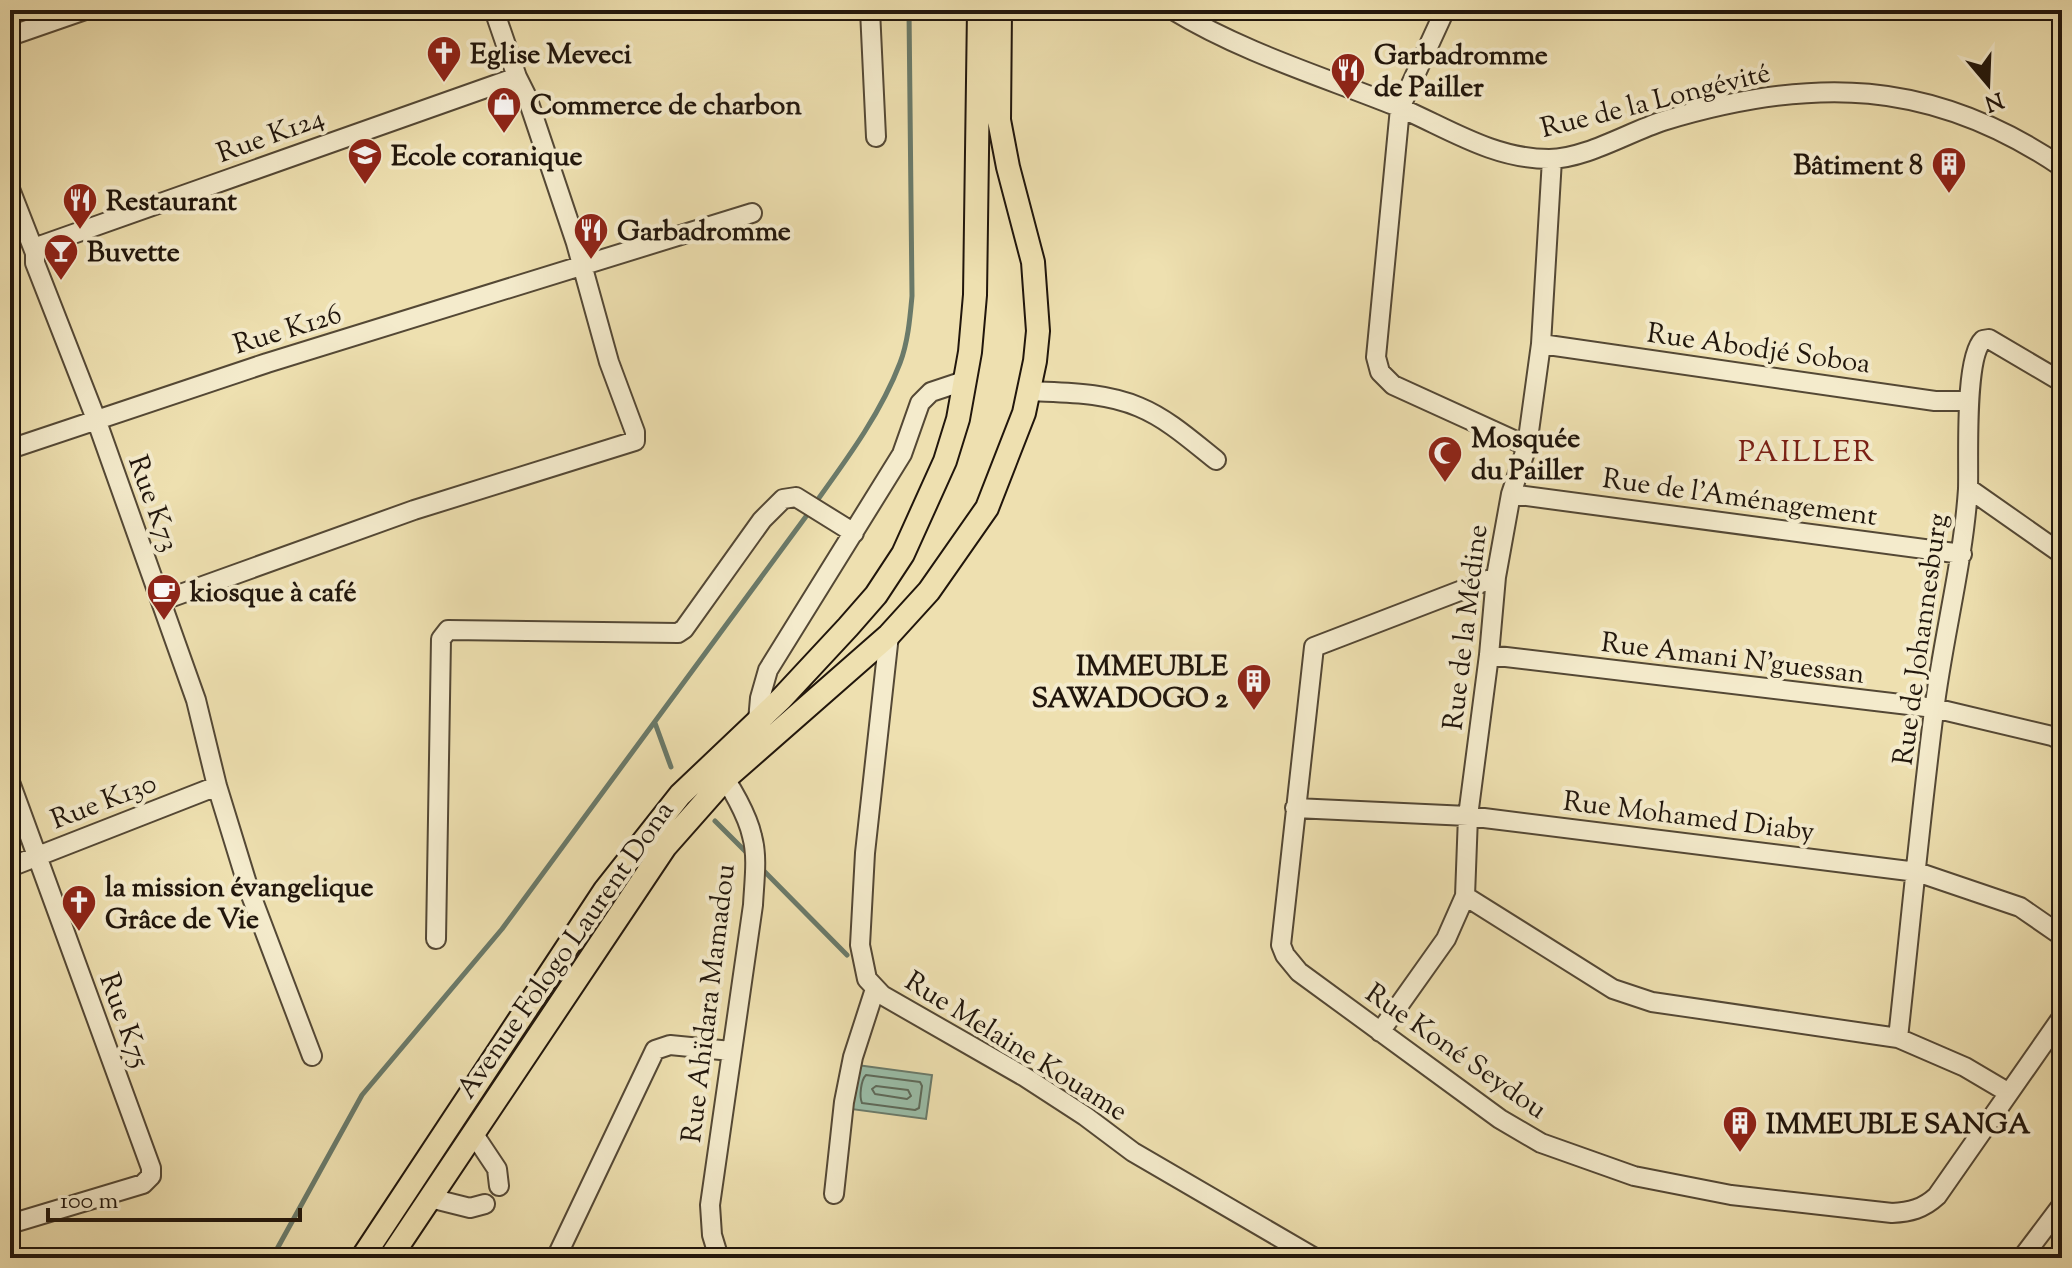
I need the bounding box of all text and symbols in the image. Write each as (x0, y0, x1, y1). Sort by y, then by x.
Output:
church icon: Eglise Meveci (425, 34, 463, 84)
place label: Eglise Meveci (470, 36, 632, 76)
place label: Garbadromme de Pailler (1374, 37, 1548, 109)
north arrow (1948, 44, 2028, 124)
restaurant icon: Garbadromme de Pailler (1329, 51, 1367, 101)
street label: Rue de la Longévité (1537, 54, 1775, 150)
text: N (1980, 82, 2007, 118)
shop icon: Commerce de charbon (485, 85, 523, 135)
place label: Commerce de charbon (530, 87, 802, 127)
street label: Rue K124 (212, 99, 330, 175)
school or university icon: Ecole coranique (346, 136, 384, 186)
place label: Ecole coranique (391, 138, 583, 178)
building icon: Bâtiment 8 (1930, 145, 1968, 195)
place label: Bâtiment 8 (1793, 147, 1923, 187)
restaurant icon: Restaurant (61, 181, 99, 231)
place label: Restaurant (106, 183, 237, 223)
restaurant icon: Garbadromme (572, 211, 610, 261)
place label: Garbadromme (617, 213, 791, 253)
bar icon: Buvette (42, 232, 80, 282)
place label: Buvette (87, 234, 180, 274)
street label: Rue K126 (229, 295, 347, 366)
street label: Rue Abodjé Soboa (1644, 314, 1873, 385)
place label: Mosquée du Pailler (1471, 420, 1584, 492)
district label: PAILLER (1738, 432, 1876, 475)
mosque icon: Mosquée du Pailler (1426, 434, 1464, 484)
street label: Rue K73 (116, 450, 188, 558)
street label: Rue de l'Aménagement (1600, 460, 1880, 538)
street label: Rue de Johannesburg (1885, 511, 1959, 768)
street label: Rue de la Médine (1435, 522, 1499, 733)
cafe icon: kiosque à café (145, 572, 183, 622)
place label: kiosque à café (189, 574, 357, 614)
street label: Rue Amani N'guessan (1599, 624, 1867, 696)
place label: IMMEUBLE SAWADOGO 2 (1031, 648, 1229, 720)
building icon: IMMEUBLE SAWADOGO 2 (1235, 662, 1273, 712)
street label: Rue K130 (46, 764, 163, 841)
street label: Rue Mohamed Diaby (1561, 783, 1817, 853)
street label: Avenue Fologo Laurent Dona (448, 794, 685, 1108)
street label: Rue Ahïdara Mamadou (673, 862, 747, 1145)
place label: la mission évangelique Grâce de Vie (105, 869, 374, 941)
church icon: la mission évangelique Grâce de Vie (60, 883, 98, 933)
street label: Rue Melaine Kouame (896, 963, 1135, 1132)
street label: Rue K75 (88, 968, 159, 1074)
street label: Rue Koné Seydou (1356, 975, 1554, 1130)
building icon: IMMEUBLE SANGA (1721, 1104, 1759, 1154)
place label: IMMEUBLE SANGA (1766, 1106, 2031, 1146)
scale bar (48, 1172, 300, 1222)
text: 100 m (60, 1185, 118, 1219)

